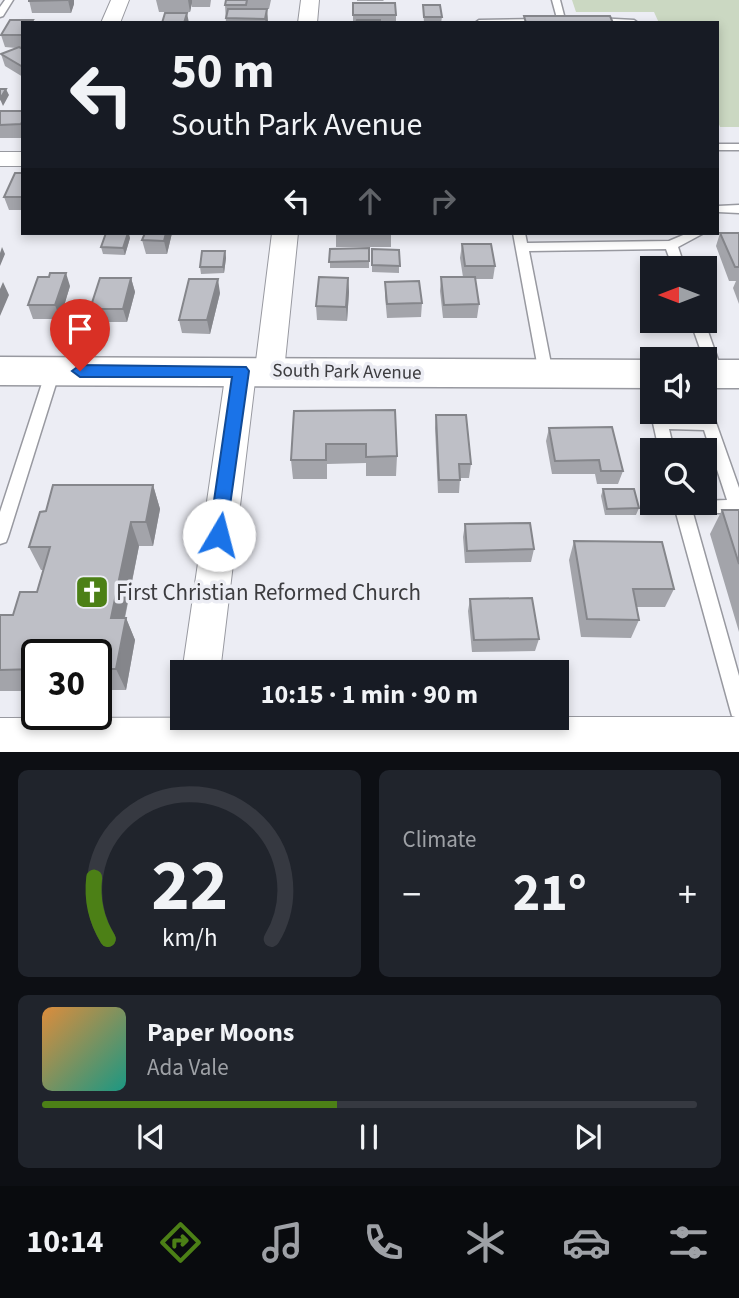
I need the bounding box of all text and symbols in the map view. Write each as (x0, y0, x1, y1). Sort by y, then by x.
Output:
text: 50 m (171, 37, 275, 107)
icon: left (56, 49, 147, 140)
text: South Park Avenue (171, 102, 422, 148)
icon: left (278, 182, 316, 220)
icon: ahead (351, 182, 389, 220)
icon: right (424, 182, 462, 220)
north arrow (640, 256, 718, 332)
map controls (640, 256, 717, 515)
pin (50, 299, 110, 371)
icon: arrive (61, 310, 99, 348)
button: sound (640, 347, 717, 424)
street label: South Park Avenue (272, 357, 422, 387)
button: search (640, 438, 717, 515)
position arrow (182, 498, 256, 572)
church icon: First Christian Reformed Church (73, 573, 111, 611)
place label: First Christian Reformed Church (116, 576, 421, 609)
speed limit sign: 30 (21, 639, 112, 730)
text: 10:15 · 1 min · 90 m (261, 676, 478, 713)
text: Climate (403, 823, 476, 856)
text: 22 (151, 835, 228, 939)
text: 21° (513, 857, 587, 931)
text: − (403, 868, 421, 922)
text: + (678, 868, 697, 922)
text: km/h (162, 920, 217, 956)
text: Paper Moons (147, 1014, 294, 1051)
text: Ada Vale (147, 1051, 229, 1084)
icon: previous (132, 1118, 170, 1156)
icon: pause (350, 1118, 388, 1156)
icon: next (569, 1118, 607, 1156)
icon: directions (156, 1218, 205, 1267)
icon: music (258, 1218, 307, 1267)
icon: phone (359, 1218, 408, 1267)
icon: climate (461, 1218, 510, 1267)
icon: car (562, 1218, 611, 1267)
icon: filters (664, 1218, 713, 1267)
text: 10:14 (26, 1219, 103, 1265)

